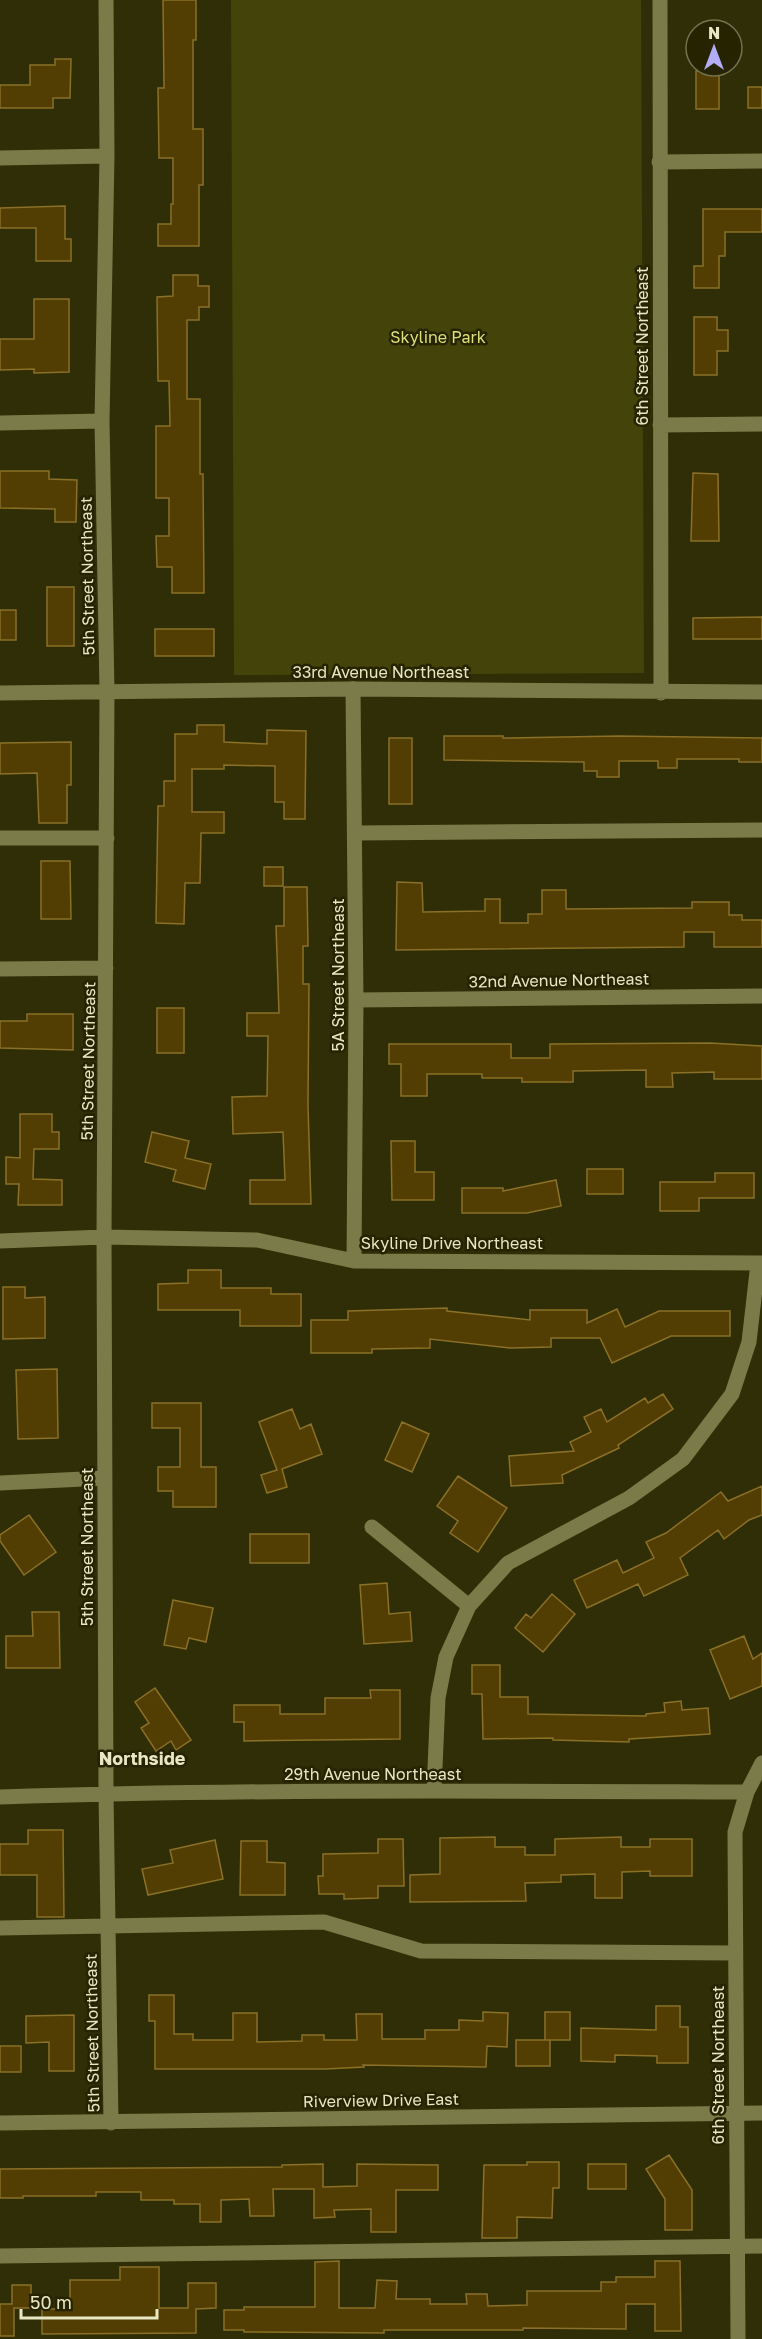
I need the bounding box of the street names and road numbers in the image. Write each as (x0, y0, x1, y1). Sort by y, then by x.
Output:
street label: 6th Street Northeast (632, 266, 652, 426)
street label: 5th Street Northeast (76, 497, 98, 655)
street label: 33rd Avenue Northeast (293, 662, 469, 682)
street label: 5A Street Northeast (328, 898, 348, 1052)
street label: 32nd Avenue Northeast (469, 968, 649, 992)
street label: 5th Street Northeast (77, 982, 99, 1140)
street label: Skyline Drive Northeast (361, 1233, 543, 1253)
street label: 5th Street Northeast (77, 1468, 97, 1626)
street label: 29th Avenue Northeast (284, 1764, 462, 1784)
street label: 5th Street Northeast (81, 1954, 103, 2112)
street label: 6th Street Northeast (708, 1985, 728, 2145)
street label: Riverview Drive East (303, 2089, 459, 2111)

